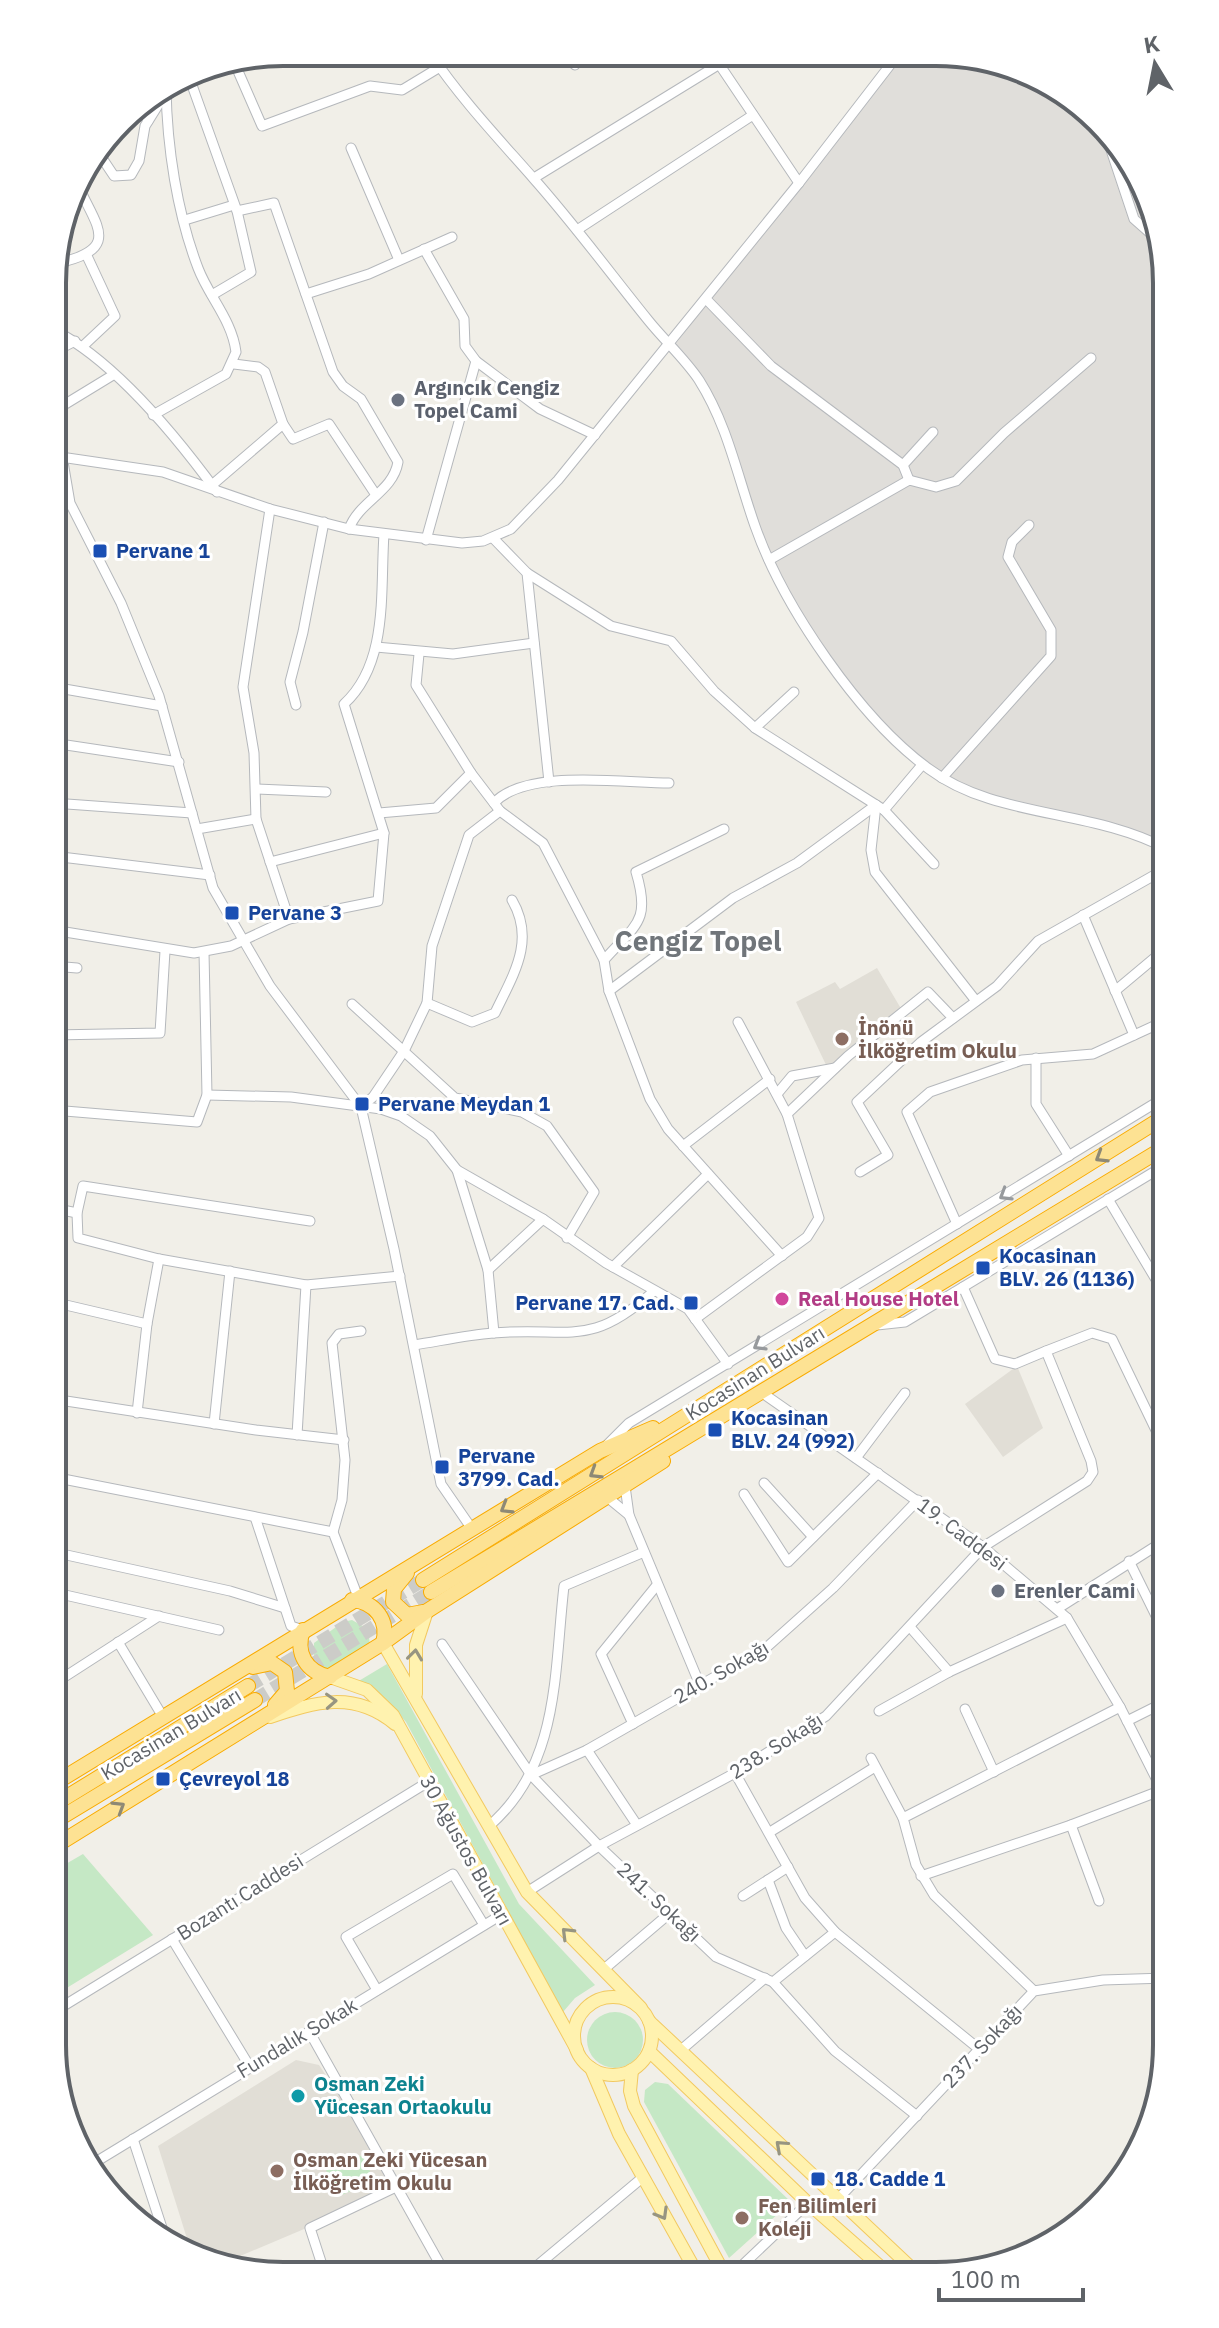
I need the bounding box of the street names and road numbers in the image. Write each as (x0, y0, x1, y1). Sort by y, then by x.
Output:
street label: Kocasinan Bulvarı (680, 1319, 829, 1426)
street label: 19. Caddesi (912, 1491, 1013, 1576)
street label: 240. Sokağı (668, 1633, 773, 1710)
street label: Kocasinan Bulvarı (96, 1681, 246, 1786)
street label: 238. Sokağı (724, 1706, 828, 1785)
street label: 30 Ağustos Bulvarı (414, 1770, 519, 1930)
street label: Bozantı Caddesi (171, 1847, 308, 1946)
street label: 241. Sokağı (611, 1856, 707, 1948)
street label: Fundalık Sokak (232, 1991, 362, 2084)
street label: 237. Sokağı (936, 1998, 1028, 2094)

